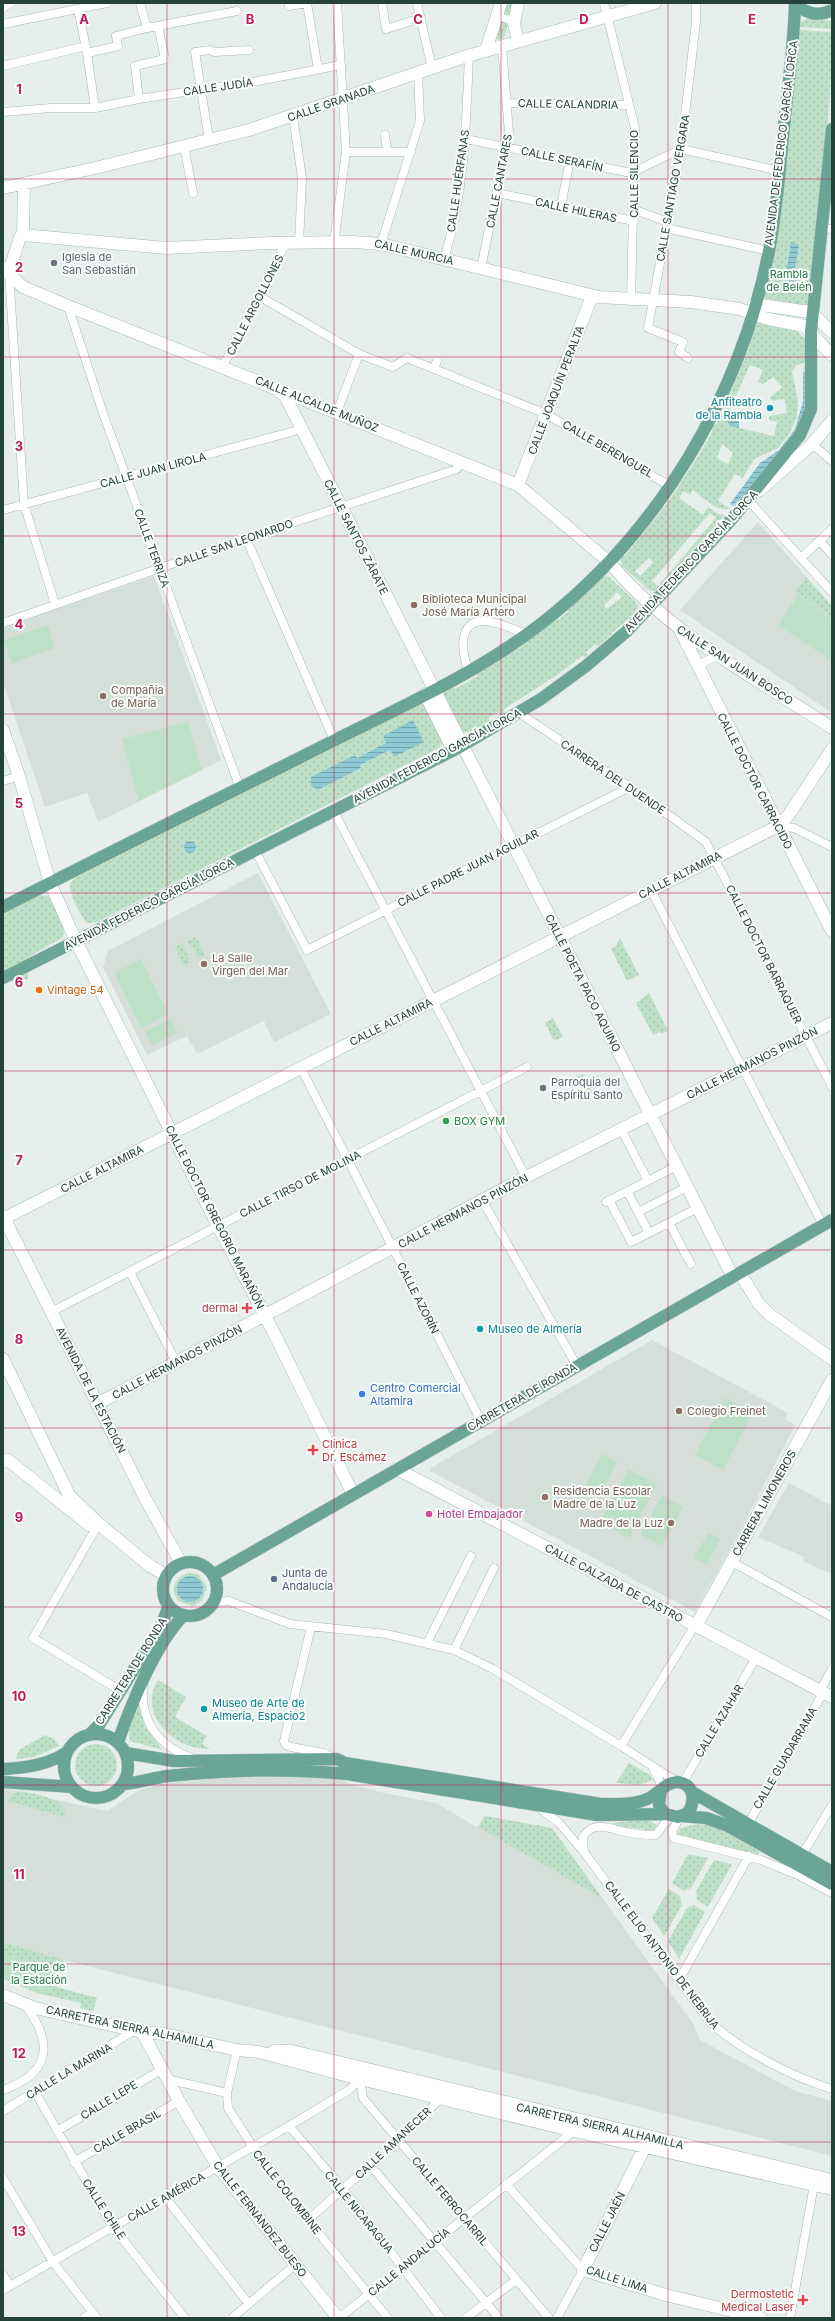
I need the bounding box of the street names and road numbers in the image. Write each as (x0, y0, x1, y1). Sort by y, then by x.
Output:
street label: AVENIDA DE FEDERICO GARCÍA LORCA (761, 39, 801, 246)
street label: CALLE JUDÍA (182, 75, 254, 99)
street label: CALLE GRANADA (285, 81, 377, 125)
street label: CALLE CALANDRIA (518, 96, 619, 112)
street label: CALLE SANTIAGO VERGARA (653, 113, 693, 263)
street label: CALLE HUÉRFANAS (444, 129, 472, 233)
street label: CALLE SILENCIO (627, 130, 641, 218)
street label: CALLE CANTARES (483, 133, 515, 229)
street label: CALLE SERAFÍN (520, 143, 604, 175)
street label: CALLE HILERAS (534, 194, 618, 226)
street label: CALLE MURCIA (373, 236, 456, 268)
street label: CALLE ARGOLLONES (223, 252, 287, 358)
street label: CALLE JOAQUÍN PERALTA (525, 323, 587, 457)
street label: CALLE ALCALDE MUÑOZ (253, 373, 381, 435)
street label: CALLE BERENGUEL (560, 417, 656, 481)
street label: CALLE JUAN LIROLA (98, 449, 208, 491)
street label: CALLE SANTOS ZÁRATE (321, 477, 391, 597)
street label: AVENIDA FEDERICO GARCÍA LORCA (621, 487, 761, 635)
street label: CALLE TERRIZA (131, 507, 173, 590)
street label: CALLE SAN LEONARDO (173, 516, 295, 570)
street label: CALLE SAN JUAN BOSCO (674, 622, 796, 708)
street label: AVENIDA FEDERICO GARCÍA LORCA (350, 705, 524, 807)
street label: CALLE DOCTOR CARRACIDO (714, 710, 796, 852)
street label: CARRERA DEL DUENDE (558, 737, 668, 817)
street label: CALLE PADRE JUAN AGUILAR (395, 826, 541, 910)
street label: CALLE ALTAMIRA (636, 848, 724, 902)
street label: AVENIDA FEDERICO GARCÍA LORCA (62, 855, 237, 953)
street label: CALLE DOCTOR BARRAQUER (723, 882, 805, 1026)
street label: CALLE POETA PACO AQUINO (542, 912, 624, 1054)
street label: CALLE ALTAMIRA (347, 995, 435, 1049)
street label: CALLE HERMANOS PINZÓN (684, 1024, 820, 1102)
street label: CALLE DOCTOR GREGORIO MARAÑÓN (162, 1123, 268, 1311)
street label: CALLE ALTAMIRA (58, 1142, 146, 1196)
street label: CALLE TIRSO DE MOLINA (237, 1147, 363, 1221)
street label: CALLE HERMANOS PINZÓN (396, 1171, 530, 1251)
street label: CALLE AZORÍN (394, 1260, 442, 1336)
street label: CALLE HERMANOS PINZÓN (110, 1322, 244, 1402)
street label: AVENIDA DE LA ESTACIÓN (53, 1325, 129, 1455)
street label: CARRETERA DE RONDA (465, 1360, 580, 1434)
street label: CARRERA LIMONEROS (729, 1448, 799, 1558)
street label: CALLE CALZADA DE CASTRO (542, 1541, 686, 1625)
street label: CARRETERA DE RONDA (92, 1614, 170, 1727)
street label: CALLE AZAHAR (692, 1682, 746, 1760)
street label: CALLE GUADARRAMA (750, 1704, 820, 1812)
street label: CALLE ELIO ANTONIO DE NEBRIJA (602, 1878, 723, 2032)
street label: CARRETERA SIERRA ALHAMILLA (45, 2002, 216, 2052)
street label: CALLE LA MARINA (23, 2040, 115, 2102)
street label: CALLE LEPE (78, 2078, 140, 2122)
street label: CARRETERA SIERRA ALHAMILLA (515, 2100, 686, 2152)
street label: CALLE AMANECER (352, 2104, 434, 2182)
street label: CALLE BRASIL (91, 2106, 163, 2156)
street label: CALLE COLOMBINE (250, 2147, 324, 2237)
street label: CALLE FERROCARRIL (409, 2154, 491, 2248)
street label: CALLE FERNANDEZ BUESO (210, 2158, 310, 2280)
street label: CALLE NICARAGUA (321, 2168, 397, 2256)
street label: CALLE AMÉRICA (125, 2169, 208, 2225)
street label: CALLE CHILE (79, 2176, 129, 2242)
street label: CALLE JAÉN (586, 2189, 628, 2255)
street label: CALLE ANDALUCÍA (365, 2224, 453, 2299)
street label: CALLE LIMA (584, 2262, 650, 2296)

